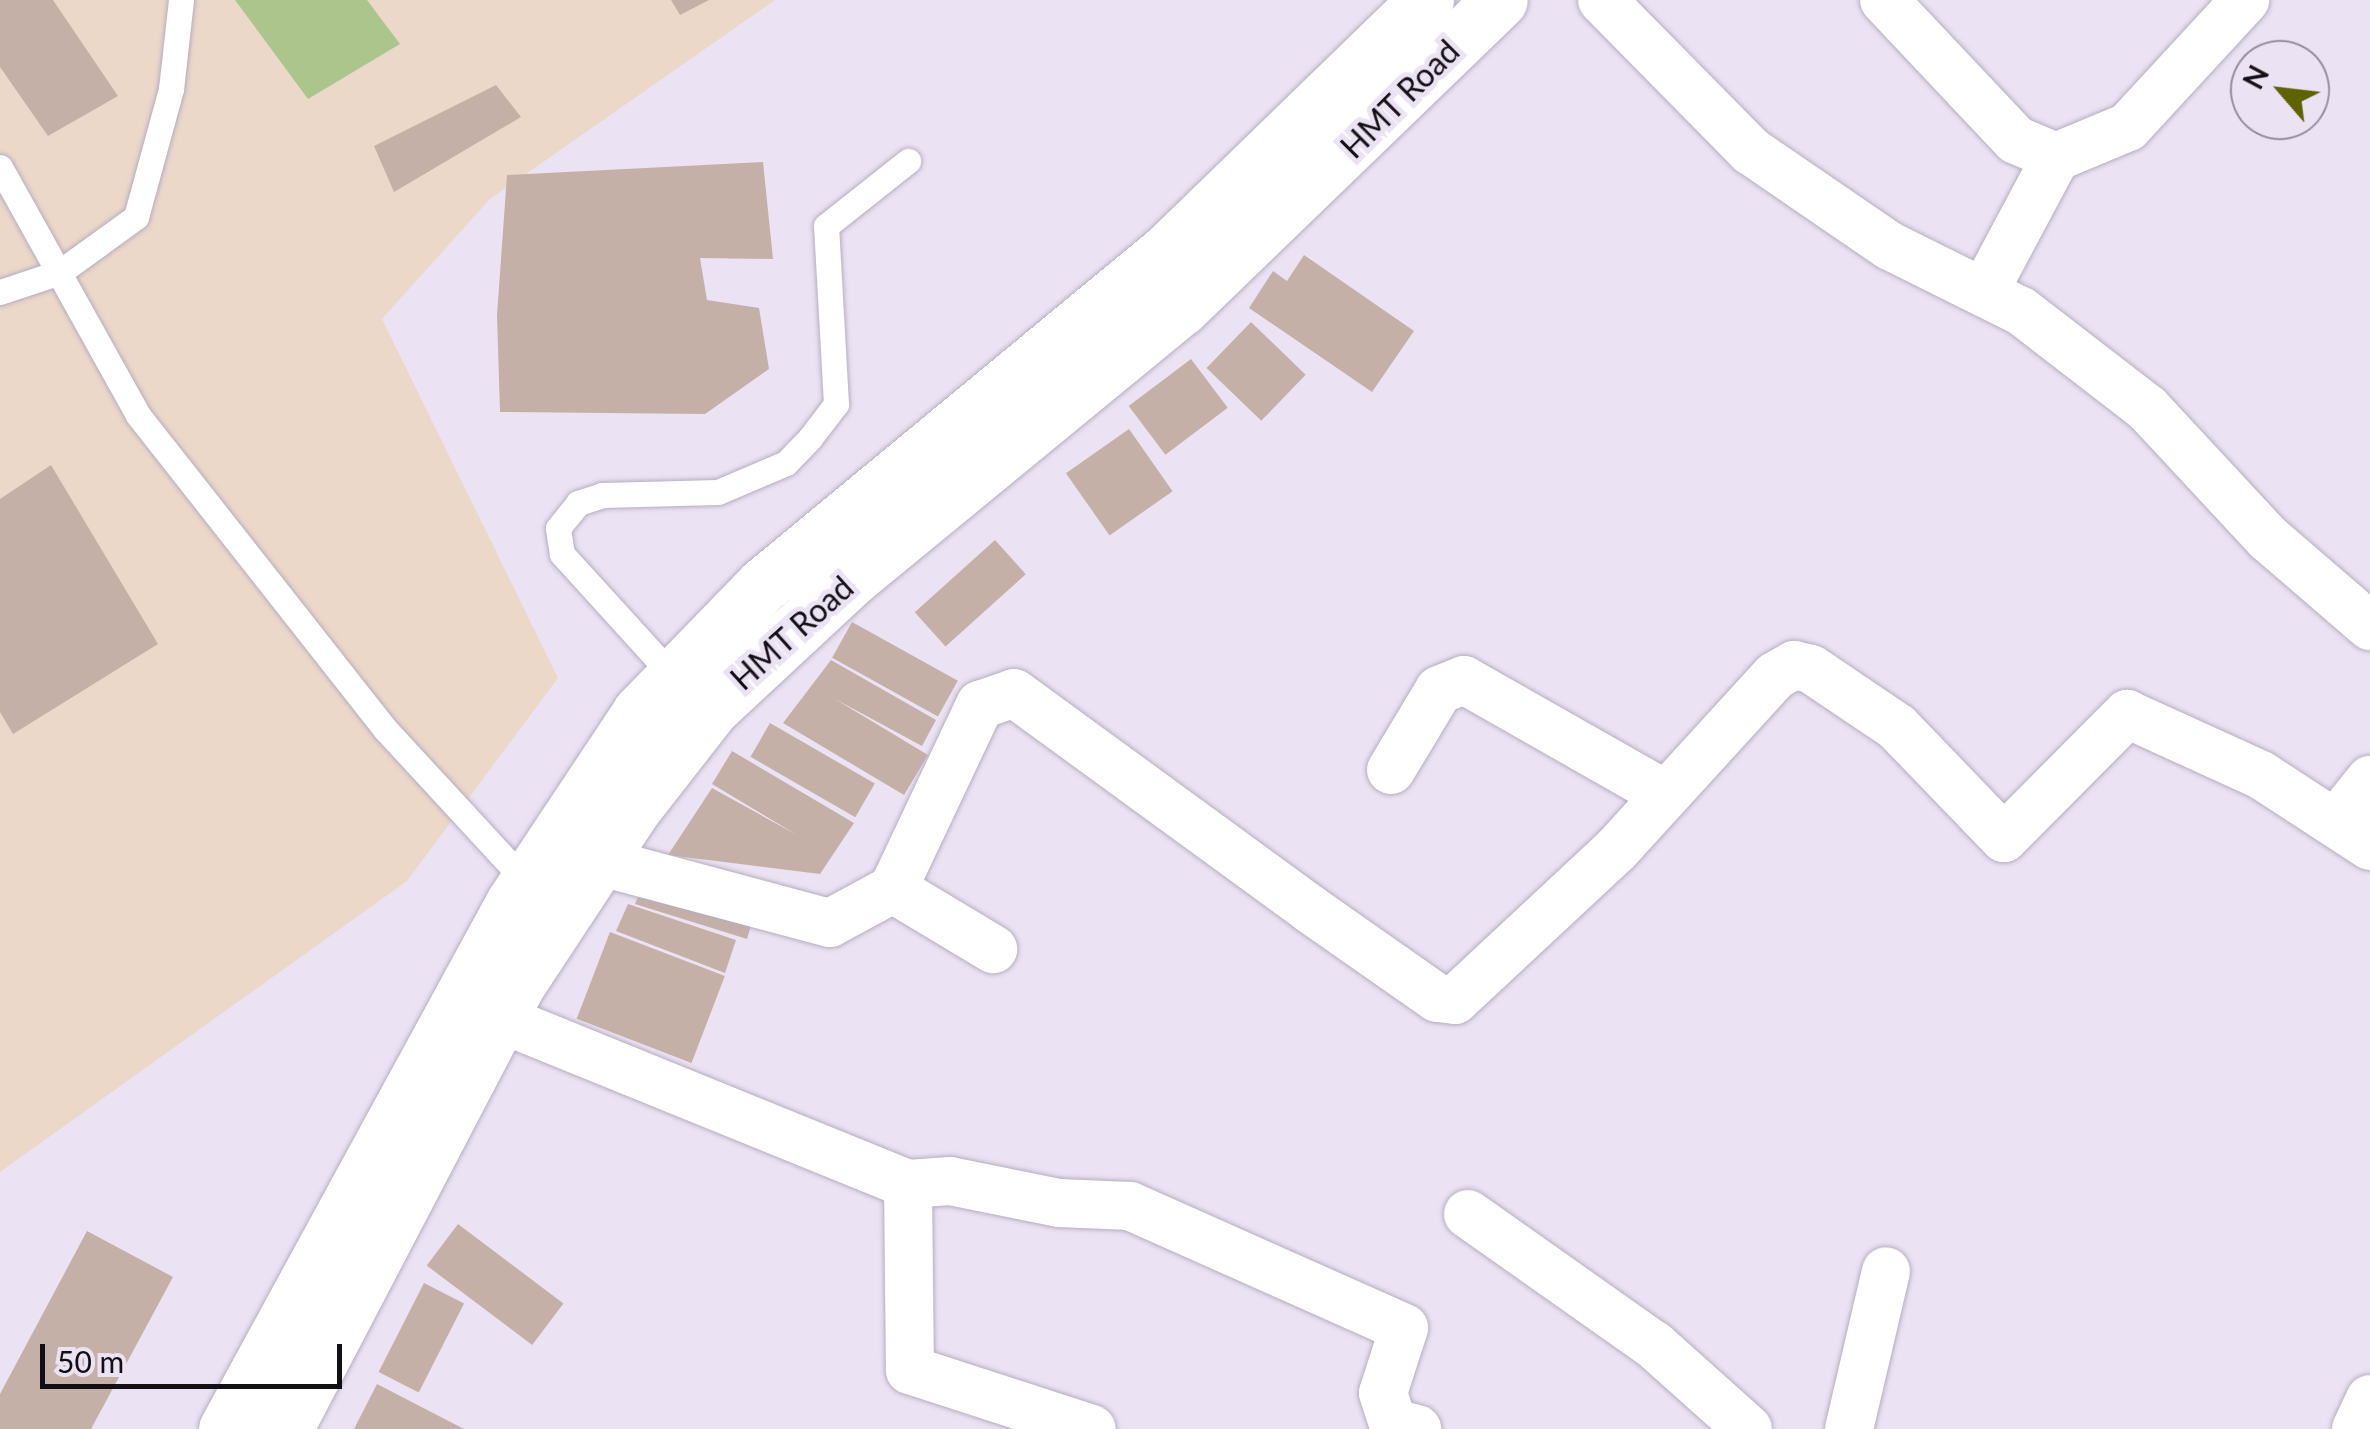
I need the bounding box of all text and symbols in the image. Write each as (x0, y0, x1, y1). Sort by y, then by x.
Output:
street label: HMT Road (1333, 32, 1467, 166)
north arrow (2230, 40, 2330, 140)
text: N (2235, 59, 2275, 94)
street label: HMT Road (723, 568, 861, 698)
scale bar (45, 1324, 348, 1386)
text: 50 m (57, 1343, 124, 1379)

